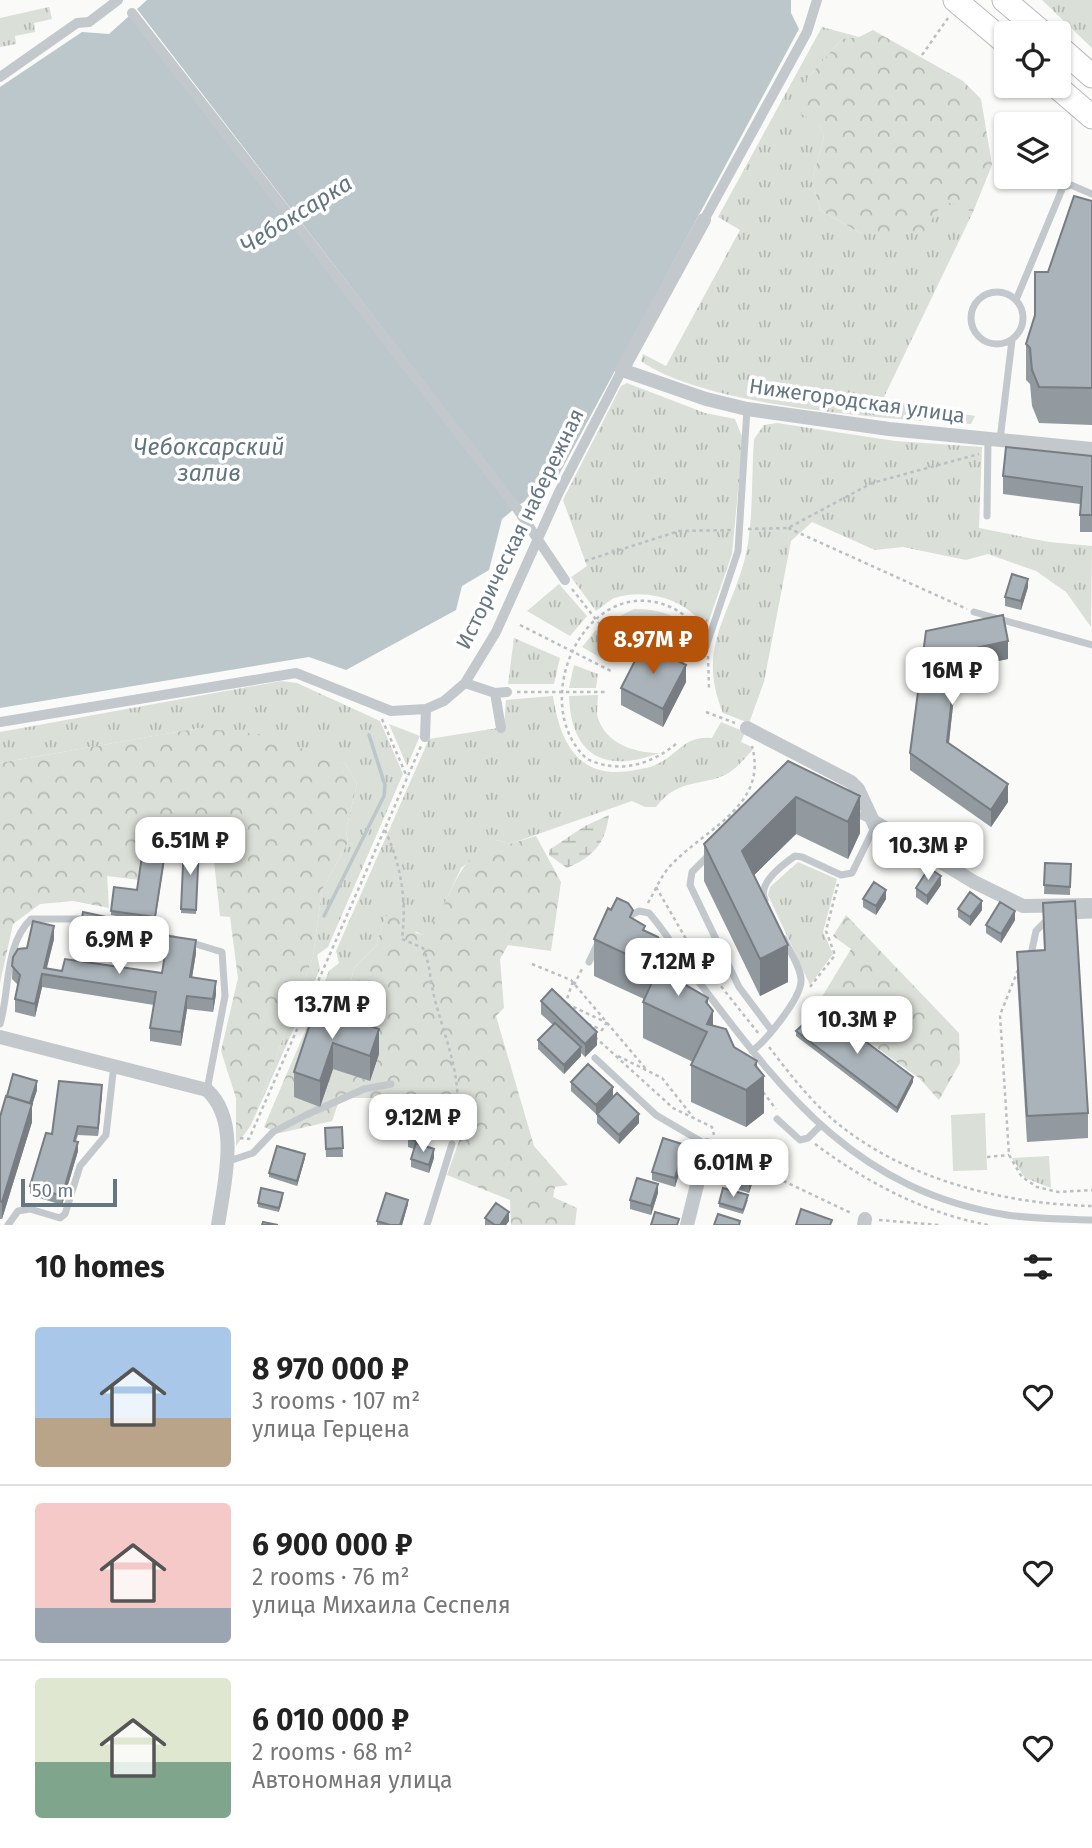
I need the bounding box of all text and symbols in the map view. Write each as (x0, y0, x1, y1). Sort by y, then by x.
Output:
map controls (994, 21, 1071, 189)
button: locate (994, 21, 1071, 98)
button: layers (994, 112, 1071, 189)
water label: Чебоксарка (235, 169, 357, 259)
street label: Нижегородская улица (747, 373, 967, 429)
street label: Историческая набережная (450, 404, 590, 654)
water label: Чебоксарский залив (134, 433, 284, 487)
pin: 8.97M ₽ (588, 616, 718, 676)
text: 8.97M ₽ (614, 625, 692, 653)
pin: 16M ₽ (903, 648, 1001, 707)
text: 16M ₽ (922, 656, 982, 684)
pin: 6.51M ₽ (125, 818, 255, 877)
pin: 10.3M ₽ (863, 822, 993, 882)
text: 6.51M ₽ (151, 826, 229, 854)
text: 10.3M ₽ (888, 831, 968, 859)
pin: 6.9M ₽ (62, 916, 176, 976)
text: 6.9M ₽ (85, 925, 153, 953)
pin: 7.12M ₽ (613, 939, 743, 998)
text: 7.12M ₽ (641, 947, 715, 975)
pin: 13.7M ₽ (267, 982, 397, 1041)
text: 13.7M ₽ (294, 990, 370, 1018)
pin: 10.3M ₽ (792, 996, 922, 1056)
text: 10.3M ₽ (817, 1005, 897, 1033)
pin: 9.12M ₽ (358, 1094, 488, 1154)
text: 9.12M ₽ (385, 1103, 461, 1131)
pin: 6.01M ₽ (668, 1140, 798, 1199)
text: 6.01M ₽ (693, 1148, 773, 1176)
scale bar (21, 1176, 117, 1208)
text: 50 m (32, 1179, 73, 1202)
icon: filters (1019, 1248, 1057, 1286)
text: 10 homes (35, 1249, 165, 1285)
text: 8 970 000 ₽ (252, 1351, 409, 1387)
icon: home (91, 1355, 175, 1439)
icon: heart (1019, 1378, 1057, 1416)
text: 3 rooms · 107 m² (252, 1387, 420, 1415)
text: улица Герцена (252, 1415, 410, 1443)
text: 6 900 000 ₽ (252, 1527, 413, 1563)
icon: home (91, 1531, 175, 1615)
icon: heart (1019, 1554, 1057, 1592)
text: 2 rooms · 76 m² (252, 1563, 410, 1591)
text: улица Михаила Сеспеля (252, 1591, 511, 1619)
text: 6 010 000 ₽ (252, 1702, 409, 1738)
icon: home (91, 1706, 175, 1790)
icon: heart (1019, 1729, 1057, 1767)
text: 2 rooms · 68 m² (252, 1738, 413, 1766)
text: Автономная улица (252, 1766, 452, 1794)

